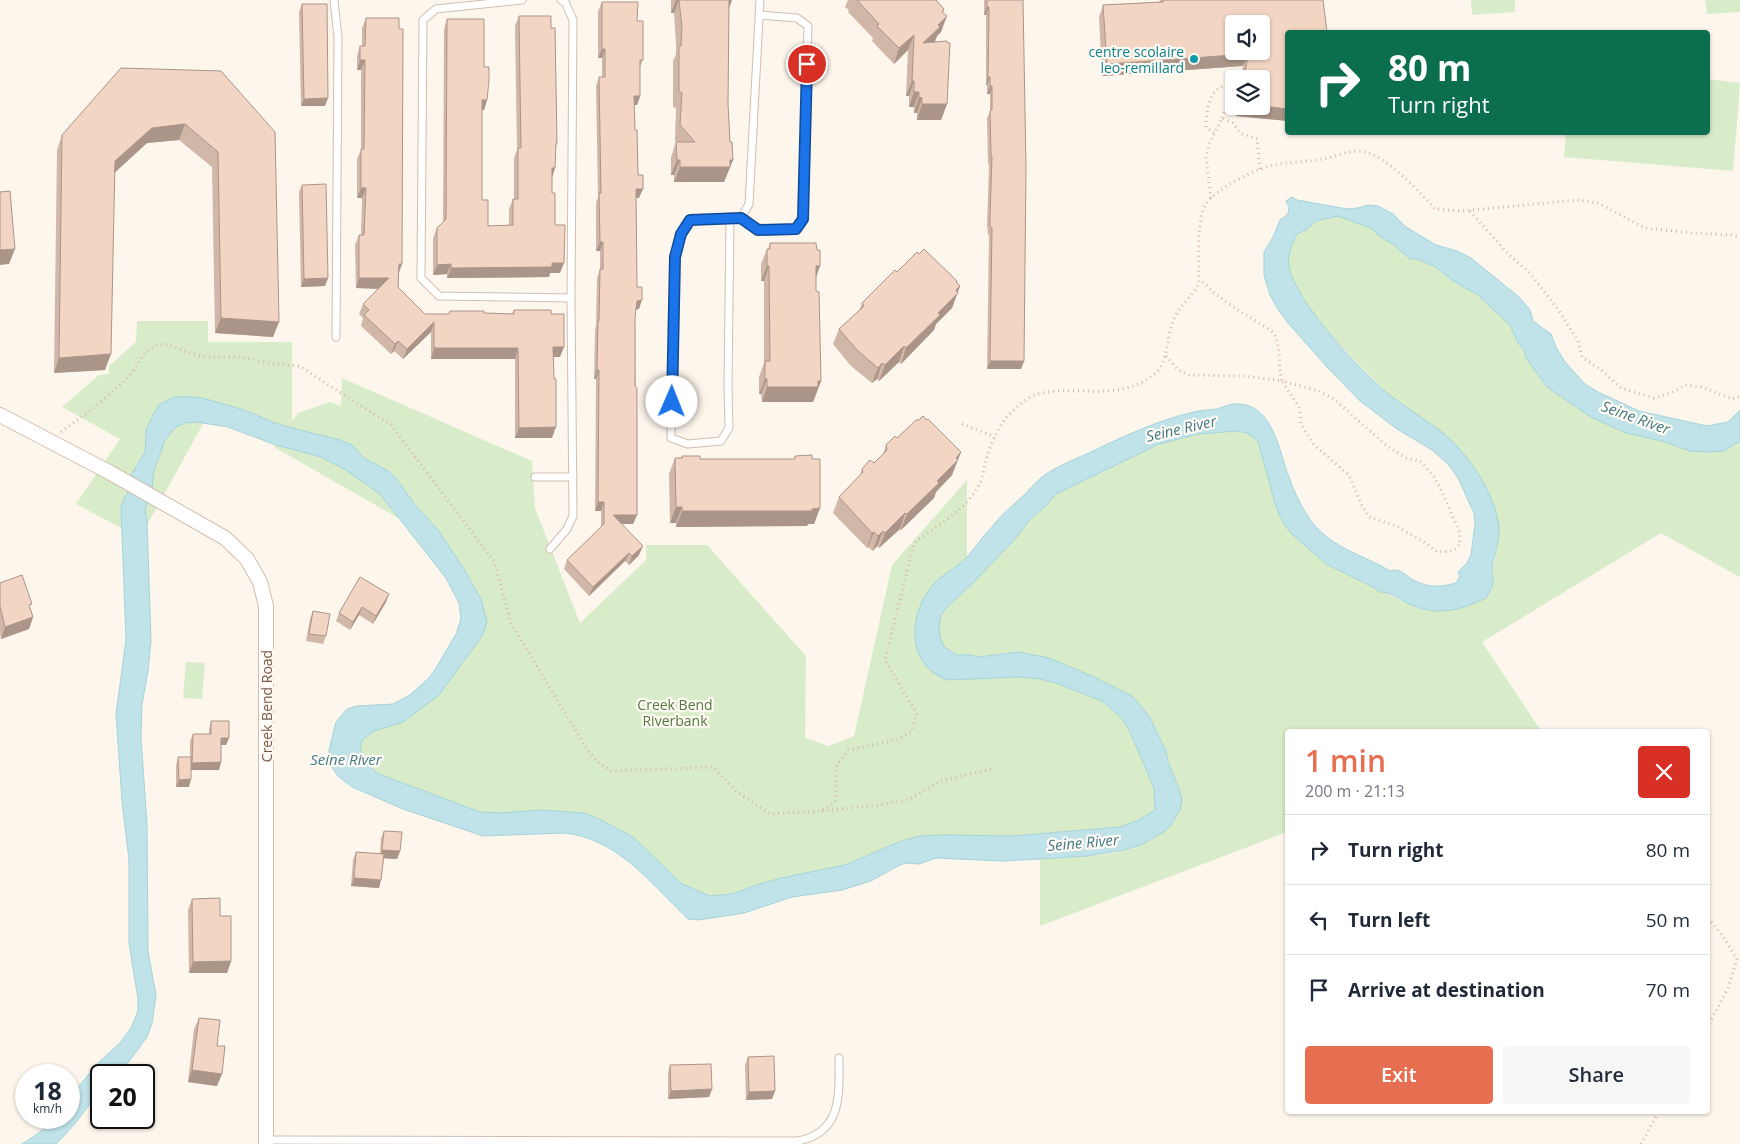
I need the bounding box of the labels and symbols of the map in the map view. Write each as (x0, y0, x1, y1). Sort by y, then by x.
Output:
place label: centre scolaire leo-remillard (1088, 42, 1184, 77)
pin (786, 43, 828, 85)
marker: centre scolaire leo-remillard (1188, 53, 1200, 65)
position arrow (645, 375, 697, 427)
water label: Seine River (1599, 395, 1674, 439)
water label: Seine River (1144, 410, 1219, 446)
street label: Creek Bend Road (257, 650, 276, 762)
park label: Creek Bend Riverbank (637, 695, 713, 730)
water label: Seine River (310, 749, 383, 769)
water label: Seine River (1047, 829, 1121, 855)
speed limit sign: 20 (90, 1064, 155, 1129)

